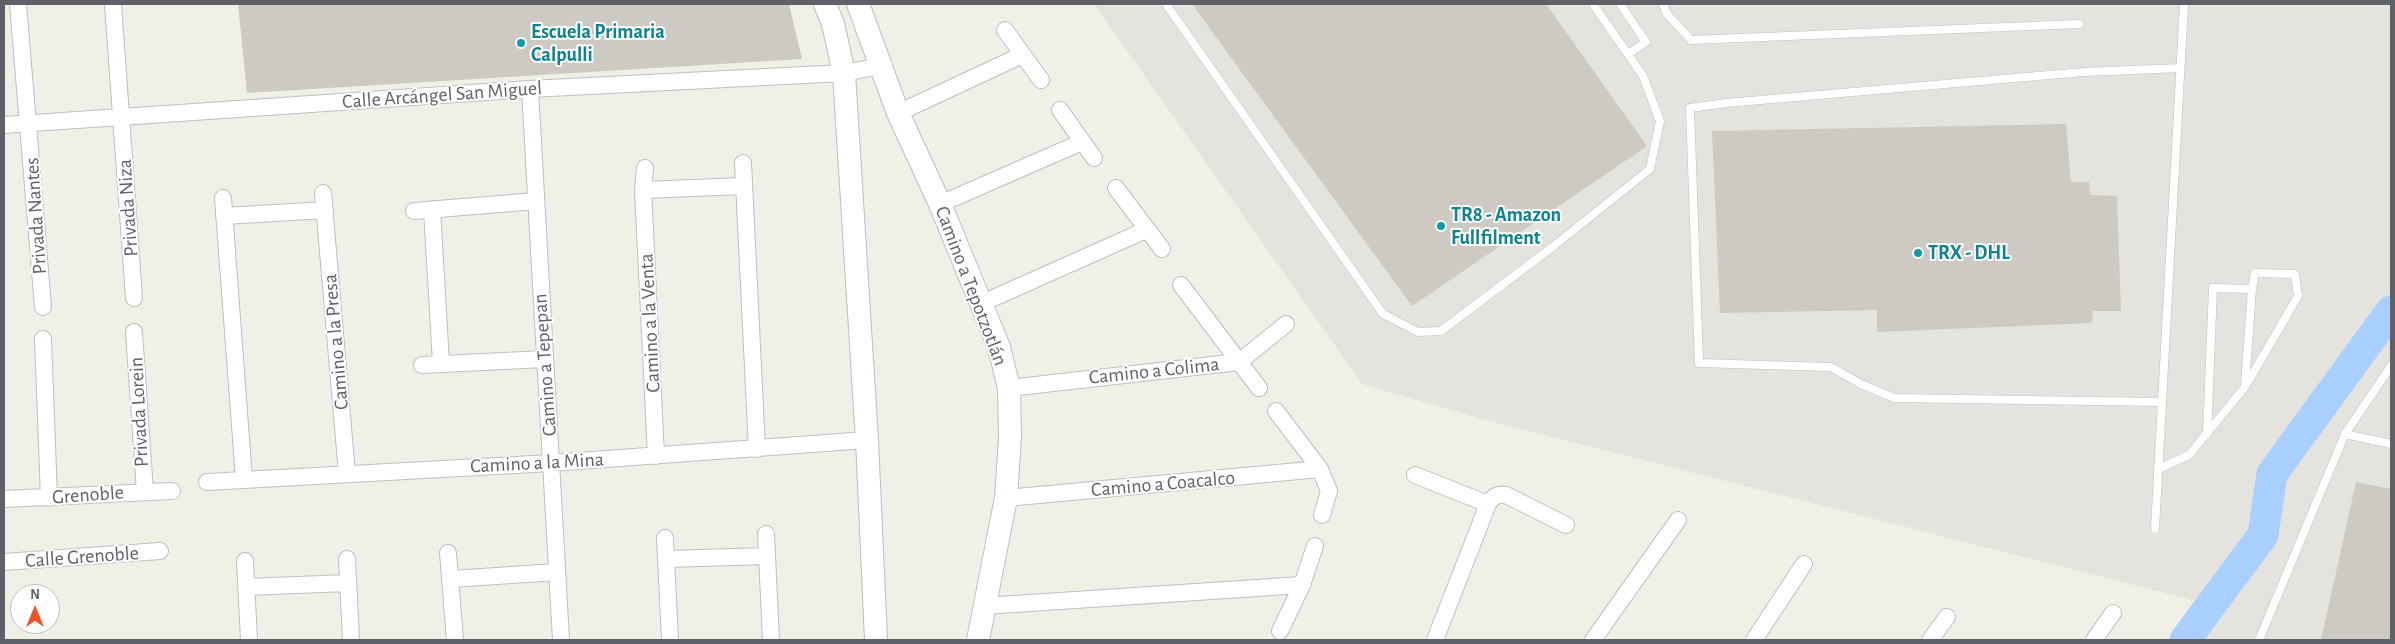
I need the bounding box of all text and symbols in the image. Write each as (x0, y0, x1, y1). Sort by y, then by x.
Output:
place label: Escuela Primaria Calpulli (531, 20, 665, 67)
marker: Escuela Primaria Calpulli (515, 37, 527, 49)
street label: Calle Arcángel San Miguel (341, 76, 543, 114)
street label: Privada Nantes (20, 157, 52, 275)
street label: Privada Niza (113, 158, 143, 258)
street label: Camino a Tepotzotlán (930, 203, 1012, 369)
place label: TR8 - Amazon Fullfilment (1451, 203, 1561, 250)
marker: TR8 - Amazon Fullfilment (1435, 220, 1447, 232)
place label: TRX - DHL (1928, 241, 2010, 265)
marker: TRX - DHL (1912, 247, 1924, 259)
street label: Camino a la Venta (634, 253, 666, 393)
street label: Camino a la Presa (318, 273, 354, 411)
street label: Camino a Tepepan (528, 293, 562, 437)
street label: Camino a Colima (1088, 352, 1220, 390)
street label: Privada Lorein (124, 356, 154, 468)
street label: Camino a la Mina (470, 448, 604, 478)
street label: Camino a Coacalco (1090, 466, 1236, 502)
street label: Grenoble (51, 481, 125, 509)
street label: Calle Grenoble (24, 541, 140, 573)
north arrow (10, 584, 60, 634)
text: N (30, 588, 40, 602)

